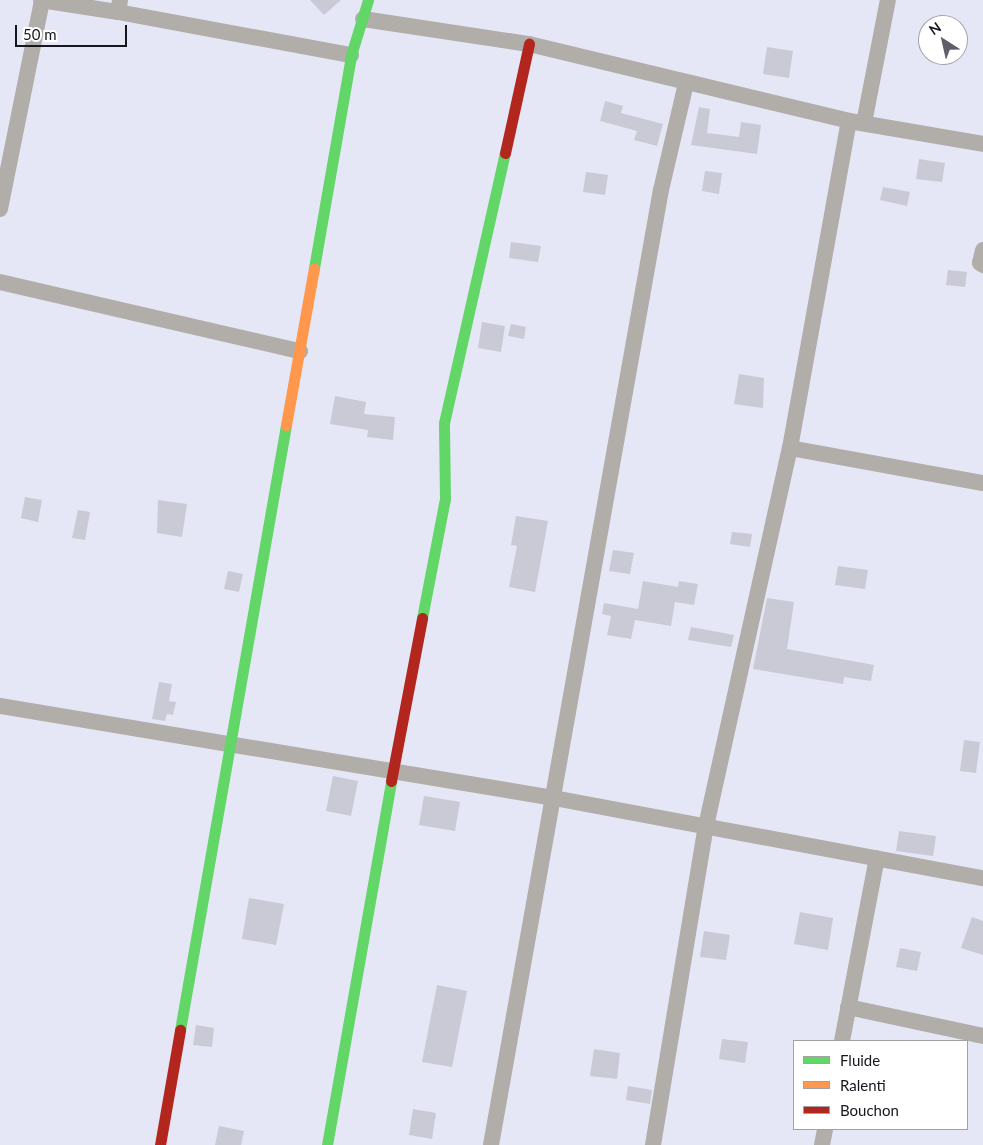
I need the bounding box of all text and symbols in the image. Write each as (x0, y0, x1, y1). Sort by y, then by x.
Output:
scale bar (18, 15, 130, 47)
north arrow (918, 15, 968, 65)
text: N (925, 18, 944, 38)
text: 50 m (23, 25, 57, 43)
legend (793, 1040, 968, 1130)
text: Fluide (840, 1051, 880, 1069)
text: Ralenti (840, 1076, 886, 1094)
text: Bouchon (840, 1101, 899, 1119)

